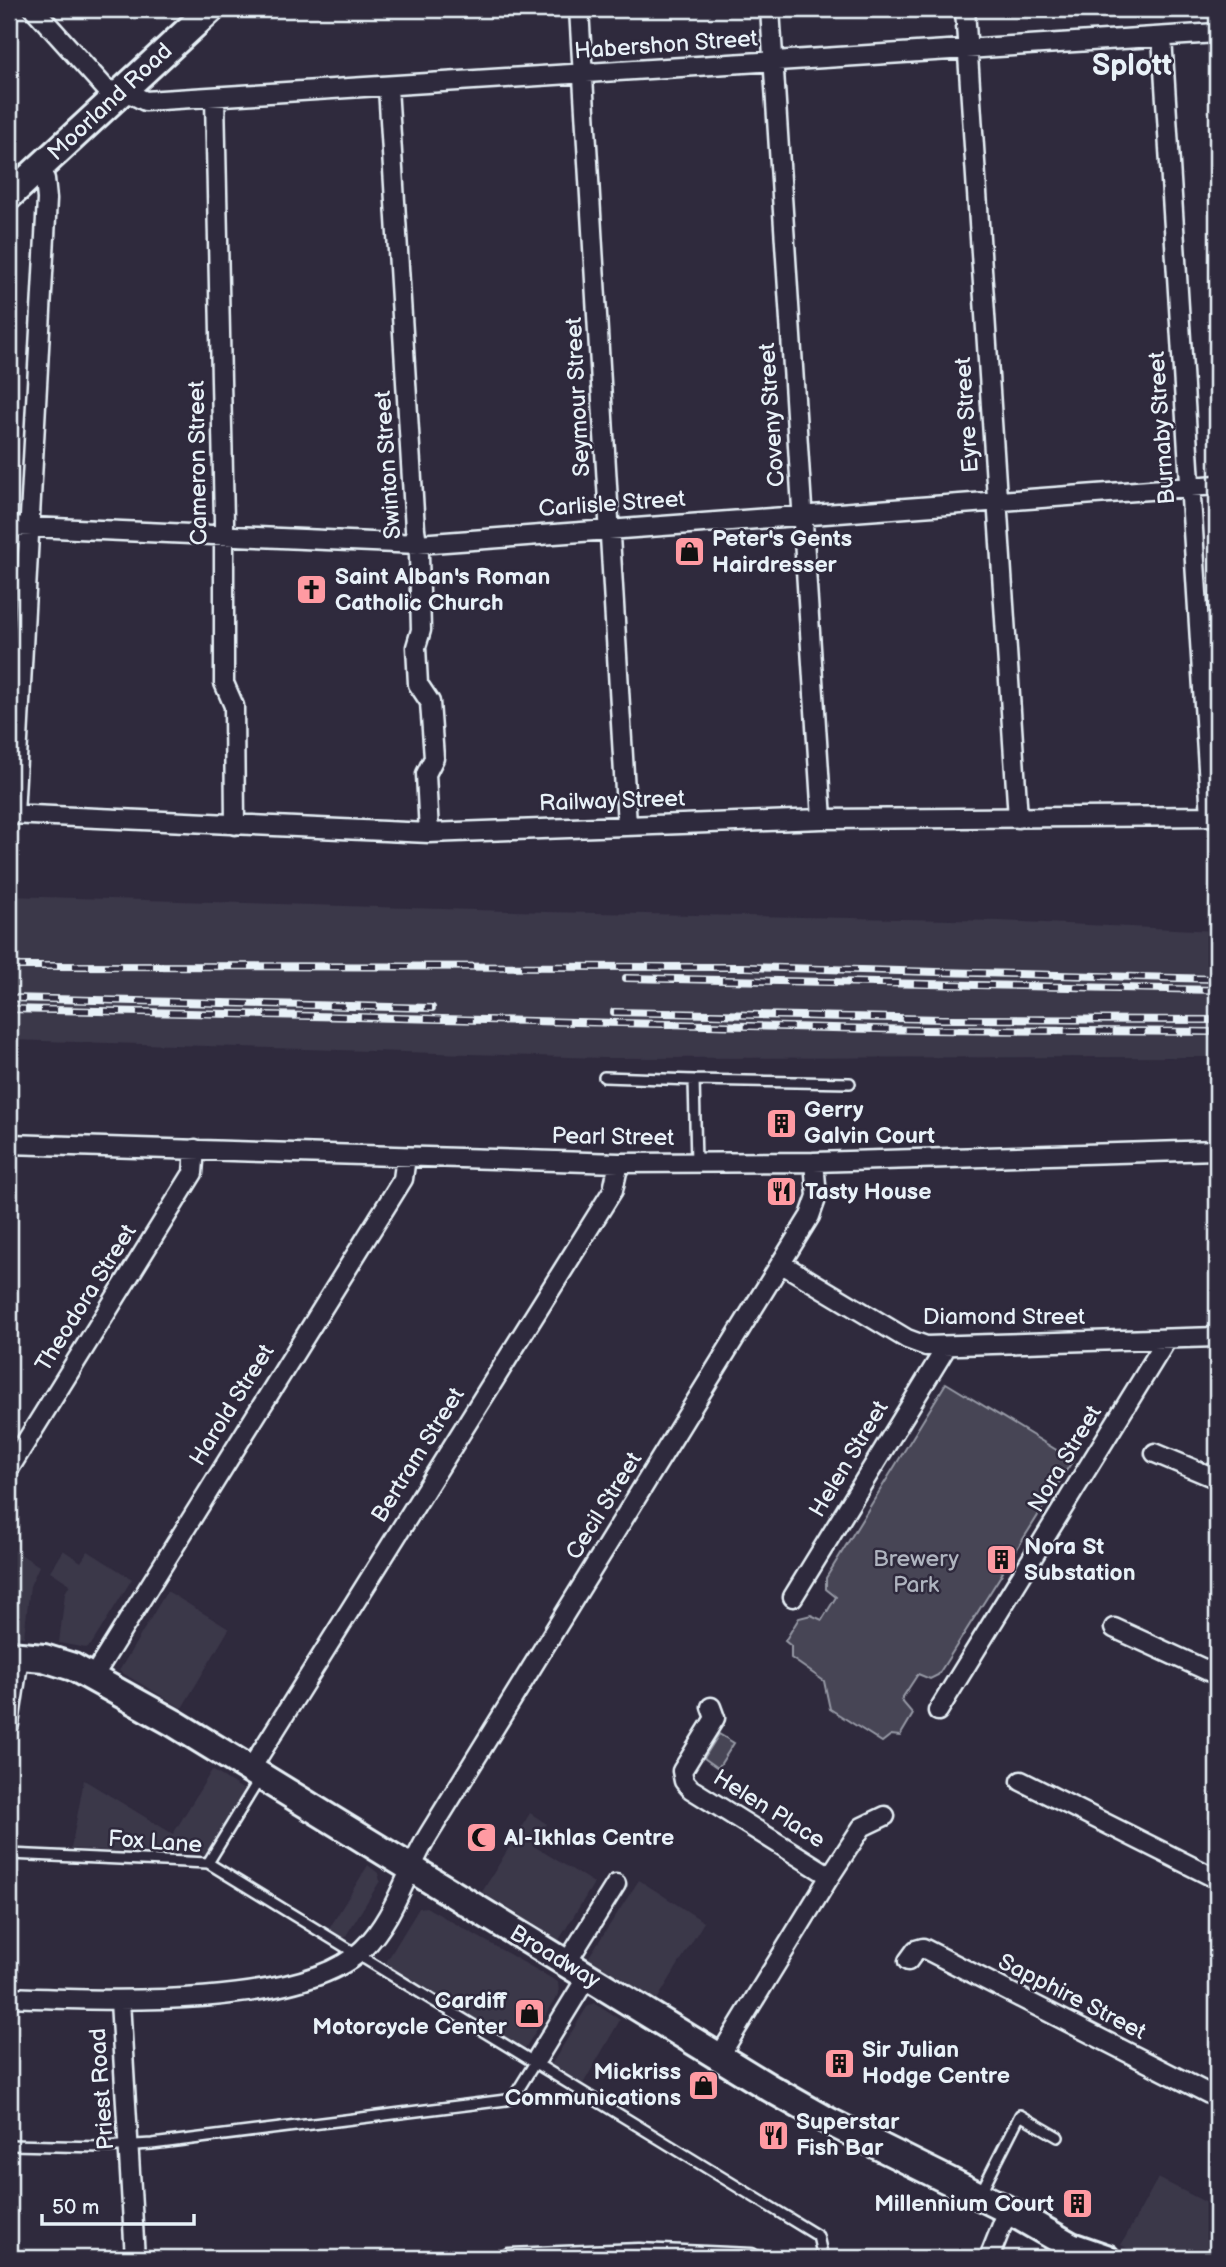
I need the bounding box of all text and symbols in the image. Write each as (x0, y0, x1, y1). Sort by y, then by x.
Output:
street label: Habershon Street (573, 25, 759, 65)
street label: Moorland Road (42, 37, 178, 167)
district label: Splott (1092, 48, 1172, 84)
street label: Seymour Street (560, 317, 596, 477)
street label: Coveny Street (753, 342, 791, 488)
street label: Burnaby Street (1143, 351, 1181, 505)
street label: Eyre Street (949, 356, 985, 474)
street label: Cameron Street (183, 380, 213, 546)
street label: Swinton Street (369, 390, 407, 540)
street label: Carlisle Street (538, 485, 686, 523)
place label: Peter's Gents Hairdresser (712, 525, 852, 579)
shop icon: Peter's Gents Hairdresser (672, 535, 706, 569)
place label: Saint Alban's Roman Catholic Church (335, 563, 550, 617)
church icon: Saint Alban's Roman Catholic Church (295, 573, 329, 607)
street label: Railway Street (539, 784, 685, 818)
place label: Gerry Galvin Court (804, 1096, 935, 1150)
building icon: Gerry Galvin Court (764, 1106, 798, 1140)
street label: Pearl Street (551, 1122, 675, 1152)
restaurant icon: Tasty House (765, 1175, 799, 1209)
place label: Tasty House (805, 1178, 931, 1206)
street label: Theodora Street (29, 1219, 143, 1377)
street label: Diamond Street (923, 1303, 1085, 1331)
street label: Harold Street (184, 1339, 280, 1471)
street label: Bertram Street (365, 1382, 471, 1528)
street label: Helen Street (803, 1396, 895, 1522)
street label: Nora Street (1022, 1400, 1108, 1518)
street label: Cecil Street (560, 1447, 648, 1565)
place label: Nora St Substation (1024, 1533, 1136, 1587)
building icon: Nora St Substation (984, 1543, 1018, 1577)
park label: Brewery Park (873, 1545, 960, 1599)
street label: Helen Place (708, 1764, 830, 1854)
mosque icon: Al-Ikhlas Centre (464, 1821, 498, 1855)
place label: Al-Ikhlas Centre (503, 1824, 674, 1852)
street label: Fox Lane (107, 1825, 203, 1859)
street label: Broadway (505, 1919, 606, 1995)
street label: Sapphire Street (993, 1948, 1151, 2046)
place label: Cardiff Motorcycle Center (312, 1987, 508, 2041)
shop icon: Cardiff Motorcycle Center (513, 1997, 547, 2031)
street label: Priest Road (84, 2027, 120, 2151)
place label: Sir Julian Hodge Centre (862, 2036, 1010, 2090)
building icon: Sir Julian Hodge Centre (822, 2046, 856, 2080)
place label: Mickriss Communications (505, 2058, 681, 2112)
shop icon: Mickriss Communications (687, 2068, 721, 2102)
place label: Superstar Fish Bar (796, 2108, 900, 2162)
restaurant icon: Superstar Fish Bar (756, 2118, 790, 2152)
scale bar (42, 2183, 194, 2227)
building icon: Millennium Court (1060, 2187, 1094, 2221)
place label: Millennium Court (874, 2190, 1054, 2218)
text: 50 m (52, 2195, 99, 2220)

